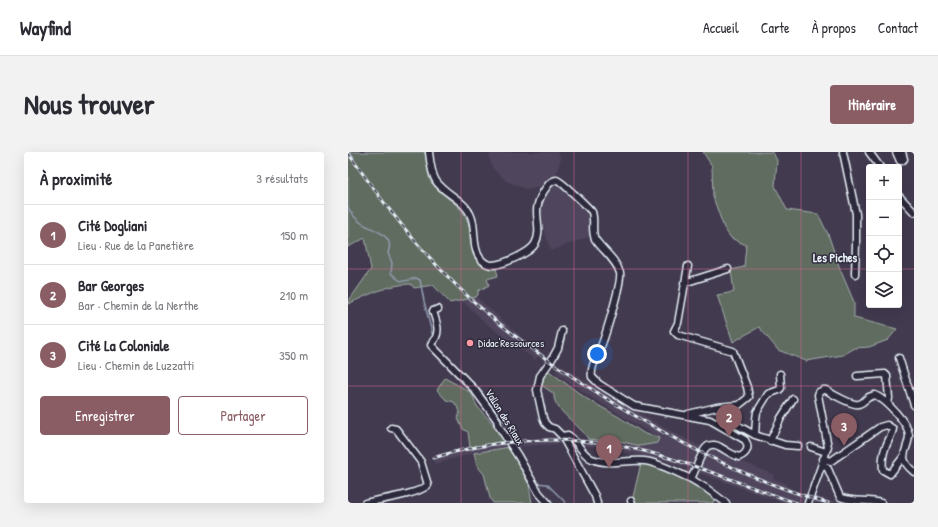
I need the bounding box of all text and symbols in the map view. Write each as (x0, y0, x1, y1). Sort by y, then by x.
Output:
text: Wayfind (20, 15, 71, 41)
text: Accueil (703, 18, 739, 37)
text: Carte (761, 18, 790, 37)
text: À propos (812, 18, 856, 37)
text: Contact (878, 18, 918, 37)
text: Nous trouver (24, 85, 155, 123)
button: Itinéraire (830, 85, 914, 124)
map controls (866, 164, 902, 308)
button: + (866, 164, 902, 200)
text: À proximité (40, 167, 112, 190)
text: 3 résultats (256, 169, 308, 187)
button: − (866, 200, 902, 236)
text: Cité Dogliani (78, 215, 147, 236)
text: 1 (51, 226, 55, 244)
text: 150 m (280, 226, 308, 244)
text: Lieu · Rue de la Panetière (78, 236, 194, 254)
button: locate (866, 236, 902, 272)
district label: Les Piches (813, 249, 857, 266)
button: layers (866, 272, 902, 308)
text: Bar Georges (78, 275, 144, 296)
text: 2 (50, 286, 56, 304)
text: 210 m (280, 286, 308, 304)
text: Bar · Chemin de la Nerthe (78, 296, 199, 314)
text: Cité La Coloniale (78, 335, 169, 356)
place label: Didac'Ressources (478, 336, 544, 350)
marker: Didac'Ressources (465, 338, 475, 348)
your location (587, 344, 607, 364)
text: 3 (50, 346, 56, 364)
text: 350 m (279, 346, 308, 364)
text: Lieu · Chemin de Luzzatti (78, 356, 194, 374)
street label: Vallon des Riaux (482, 386, 528, 448)
button: Enregistrer (40, 396, 170, 435)
button: Partager (178, 396, 308, 435)
pin: 2 (716, 404, 742, 437)
pin: 3 (831, 413, 857, 446)
pin: 1 (596, 435, 622, 468)

